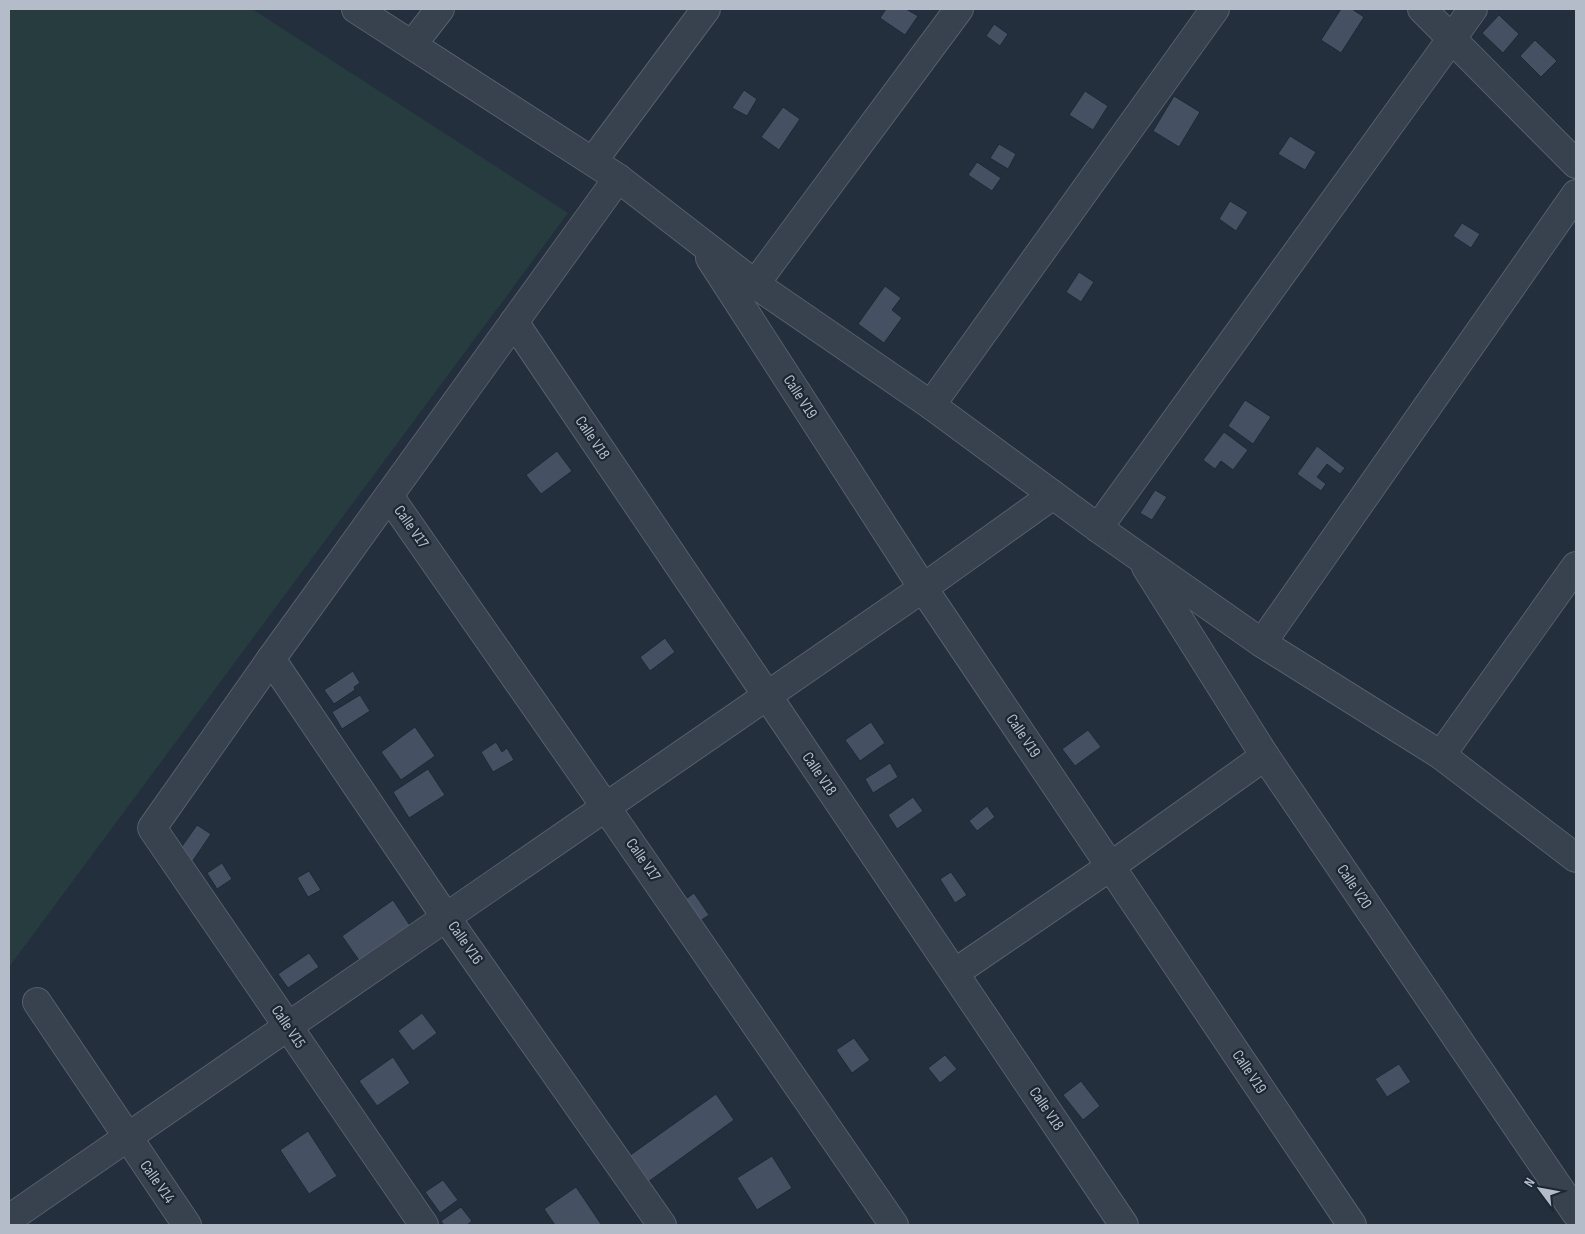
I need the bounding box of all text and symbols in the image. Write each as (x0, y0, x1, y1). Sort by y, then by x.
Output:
street label: Calle V19 (779, 372, 821, 422)
street label: Calle V18 (571, 413, 613, 463)
street label: Calle V17 (390, 502, 433, 552)
street label: Calle V19 (1002, 711, 1044, 761)
street label: Calle V18 (798, 749, 840, 799)
street label: Calle V17 (622, 835, 665, 885)
street label: Calle V20 (1332, 861, 1376, 913)
street label: Calle V16 (443, 918, 487, 968)
street label: Calle V15 (267, 1002, 309, 1052)
street label: Calle V19 (1228, 1047, 1270, 1097)
street label: Calle V18 (1025, 1084, 1067, 1134)
street label: Calle V14 (135, 1157, 179, 1207)
north arrow (1515, 1164, 1565, 1214)
text: N (1520, 1175, 1539, 1190)

